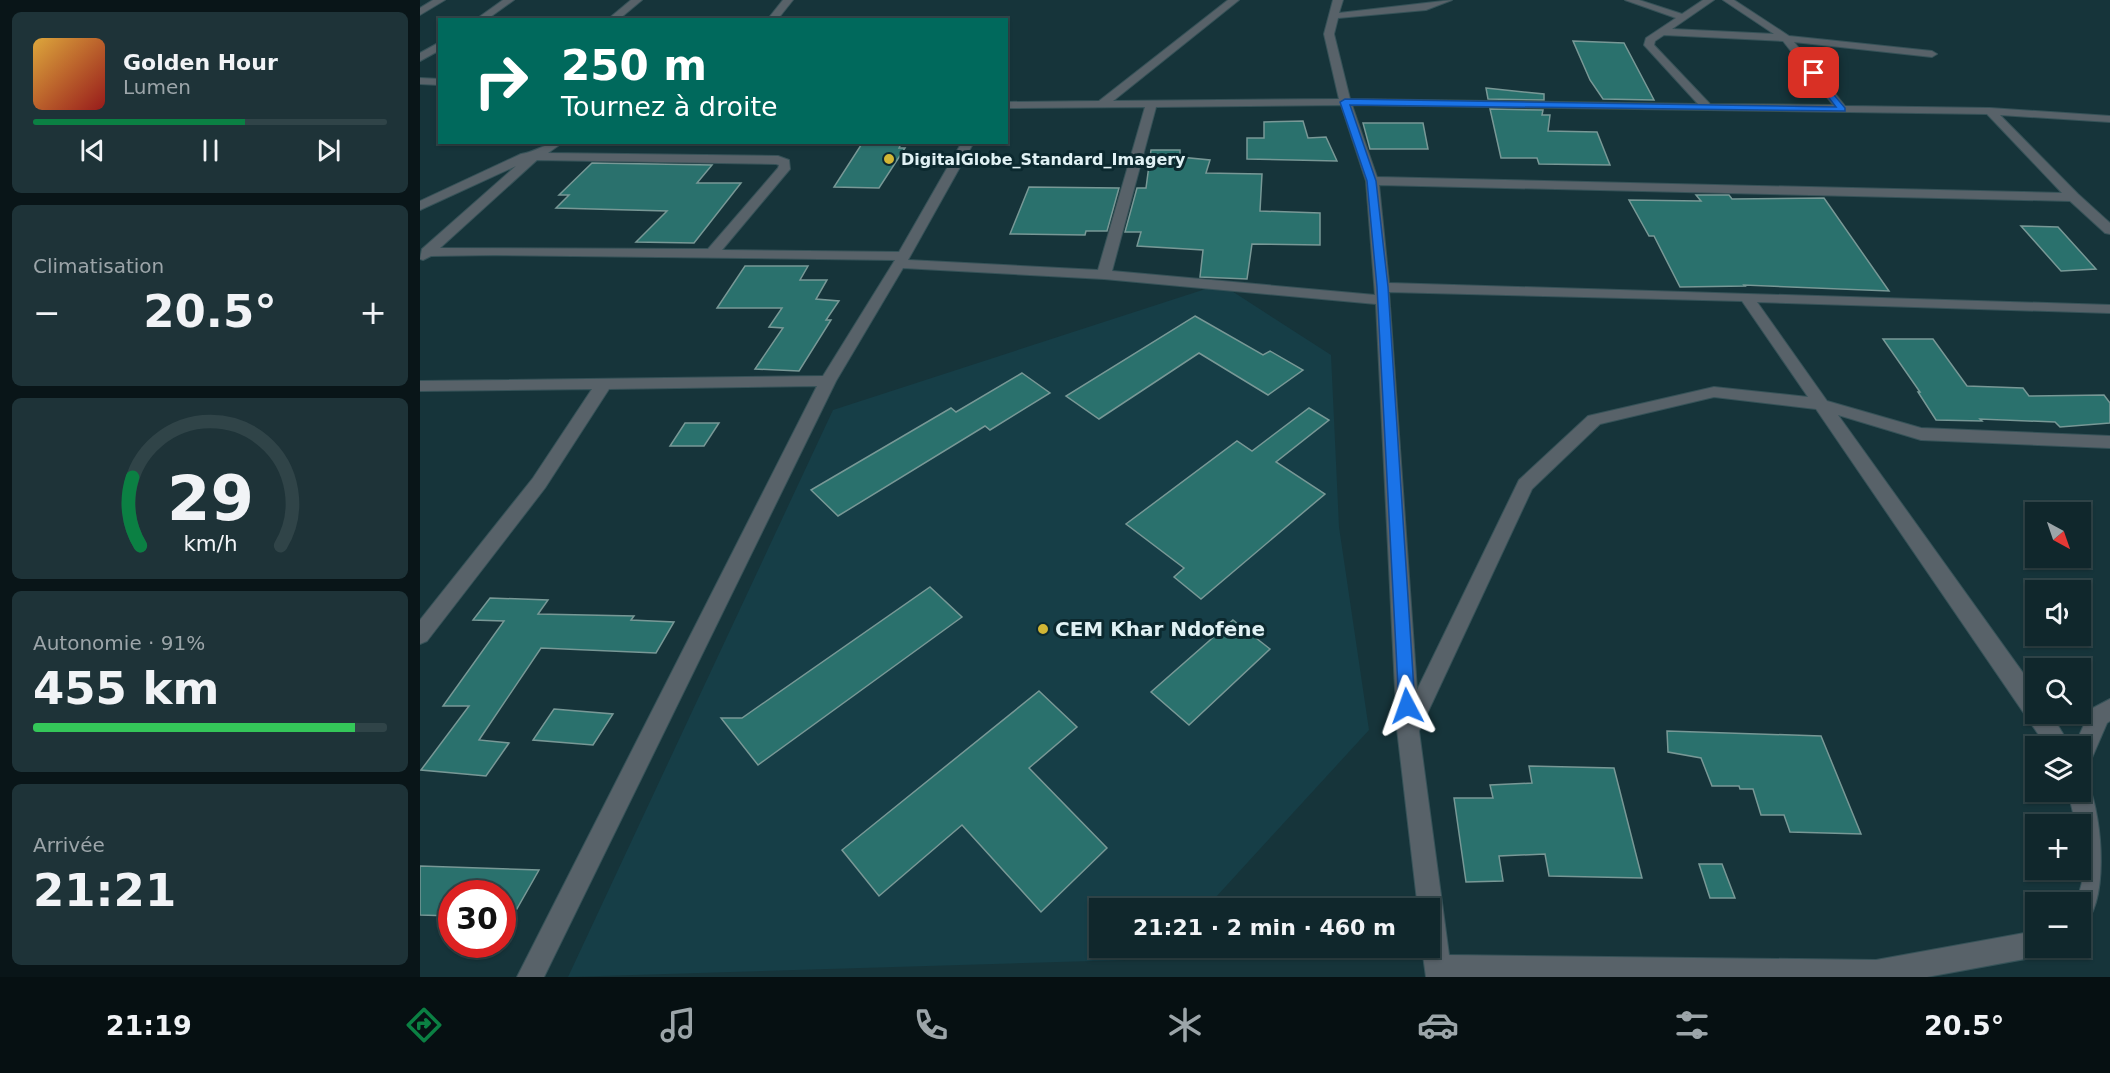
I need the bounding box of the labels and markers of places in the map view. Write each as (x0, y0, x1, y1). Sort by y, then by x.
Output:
pin (1788, 47, 1839, 98)
place label: DigitalGlobe_Standard_Imagery (901, 150, 1186, 169)
marker: DigitalGlobe_Standard_Imagery (882, 152, 896, 166)
place label: CEM Khar Ndofene (1055, 617, 1265, 641)
marker: CEM Khar Ndofene (1036, 622, 1050, 636)

